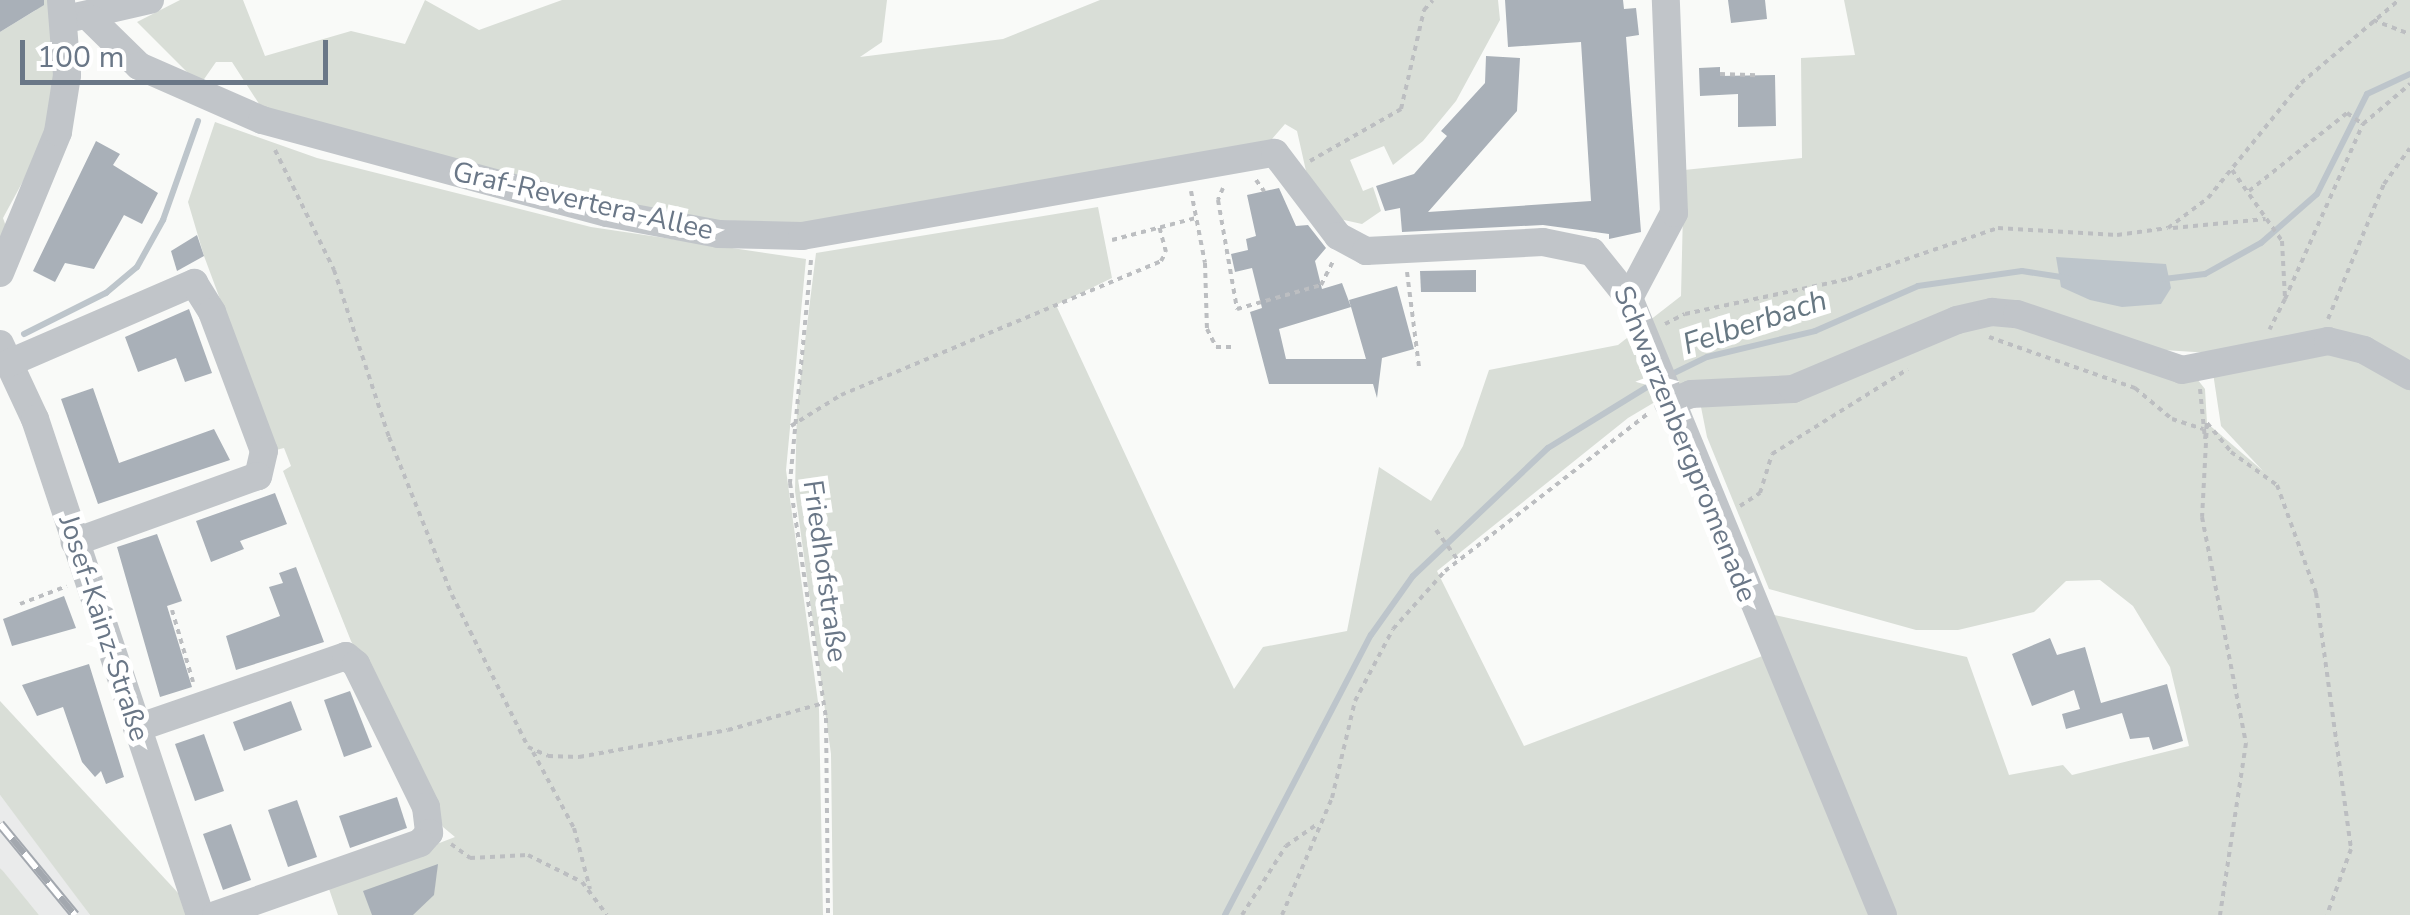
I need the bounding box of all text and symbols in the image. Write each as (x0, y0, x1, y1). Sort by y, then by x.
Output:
scale bar (25, 20, 332, 82)
text: 100 m (37, 37, 124, 78)
street label: Graf-Revertera-Allee (450, 155, 716, 247)
street label: Schwarzenbergpromenade (1606, 281, 1764, 607)
water label: Felberbach (1678, 283, 1832, 363)
street label: Friedhofstraße (796, 478, 854, 664)
street label: Josef-Kainz-Straße (52, 511, 156, 745)

